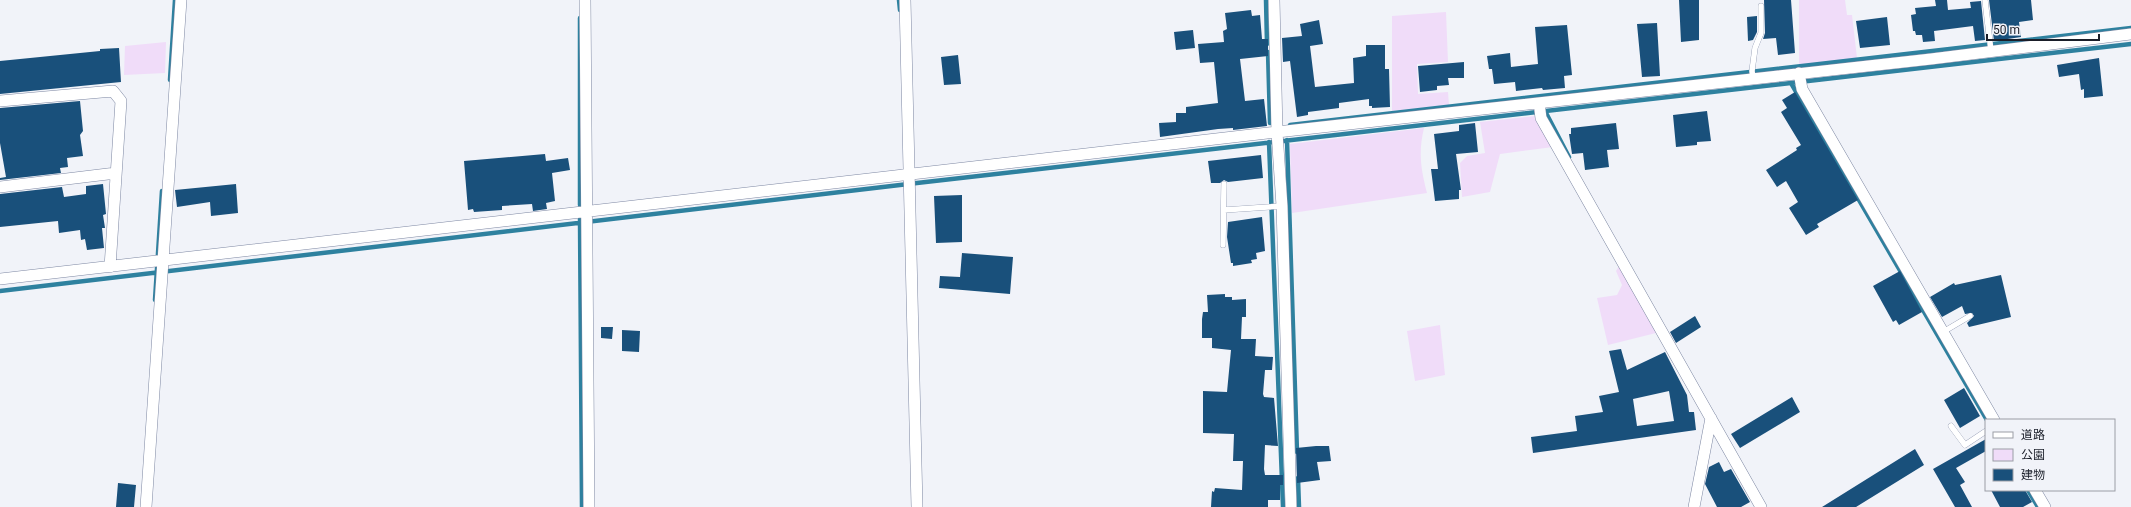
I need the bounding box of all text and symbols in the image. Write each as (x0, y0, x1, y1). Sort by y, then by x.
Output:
scale bar (1987, 16, 2099, 42)
text: 50 m (1993, 23, 2020, 37)
legend (1985, 419, 2115, 491)
text: 道路 (2021, 428, 2045, 442)
text: 公園 (2021, 448, 2045, 462)
text: 建物 (2021, 468, 2045, 482)

